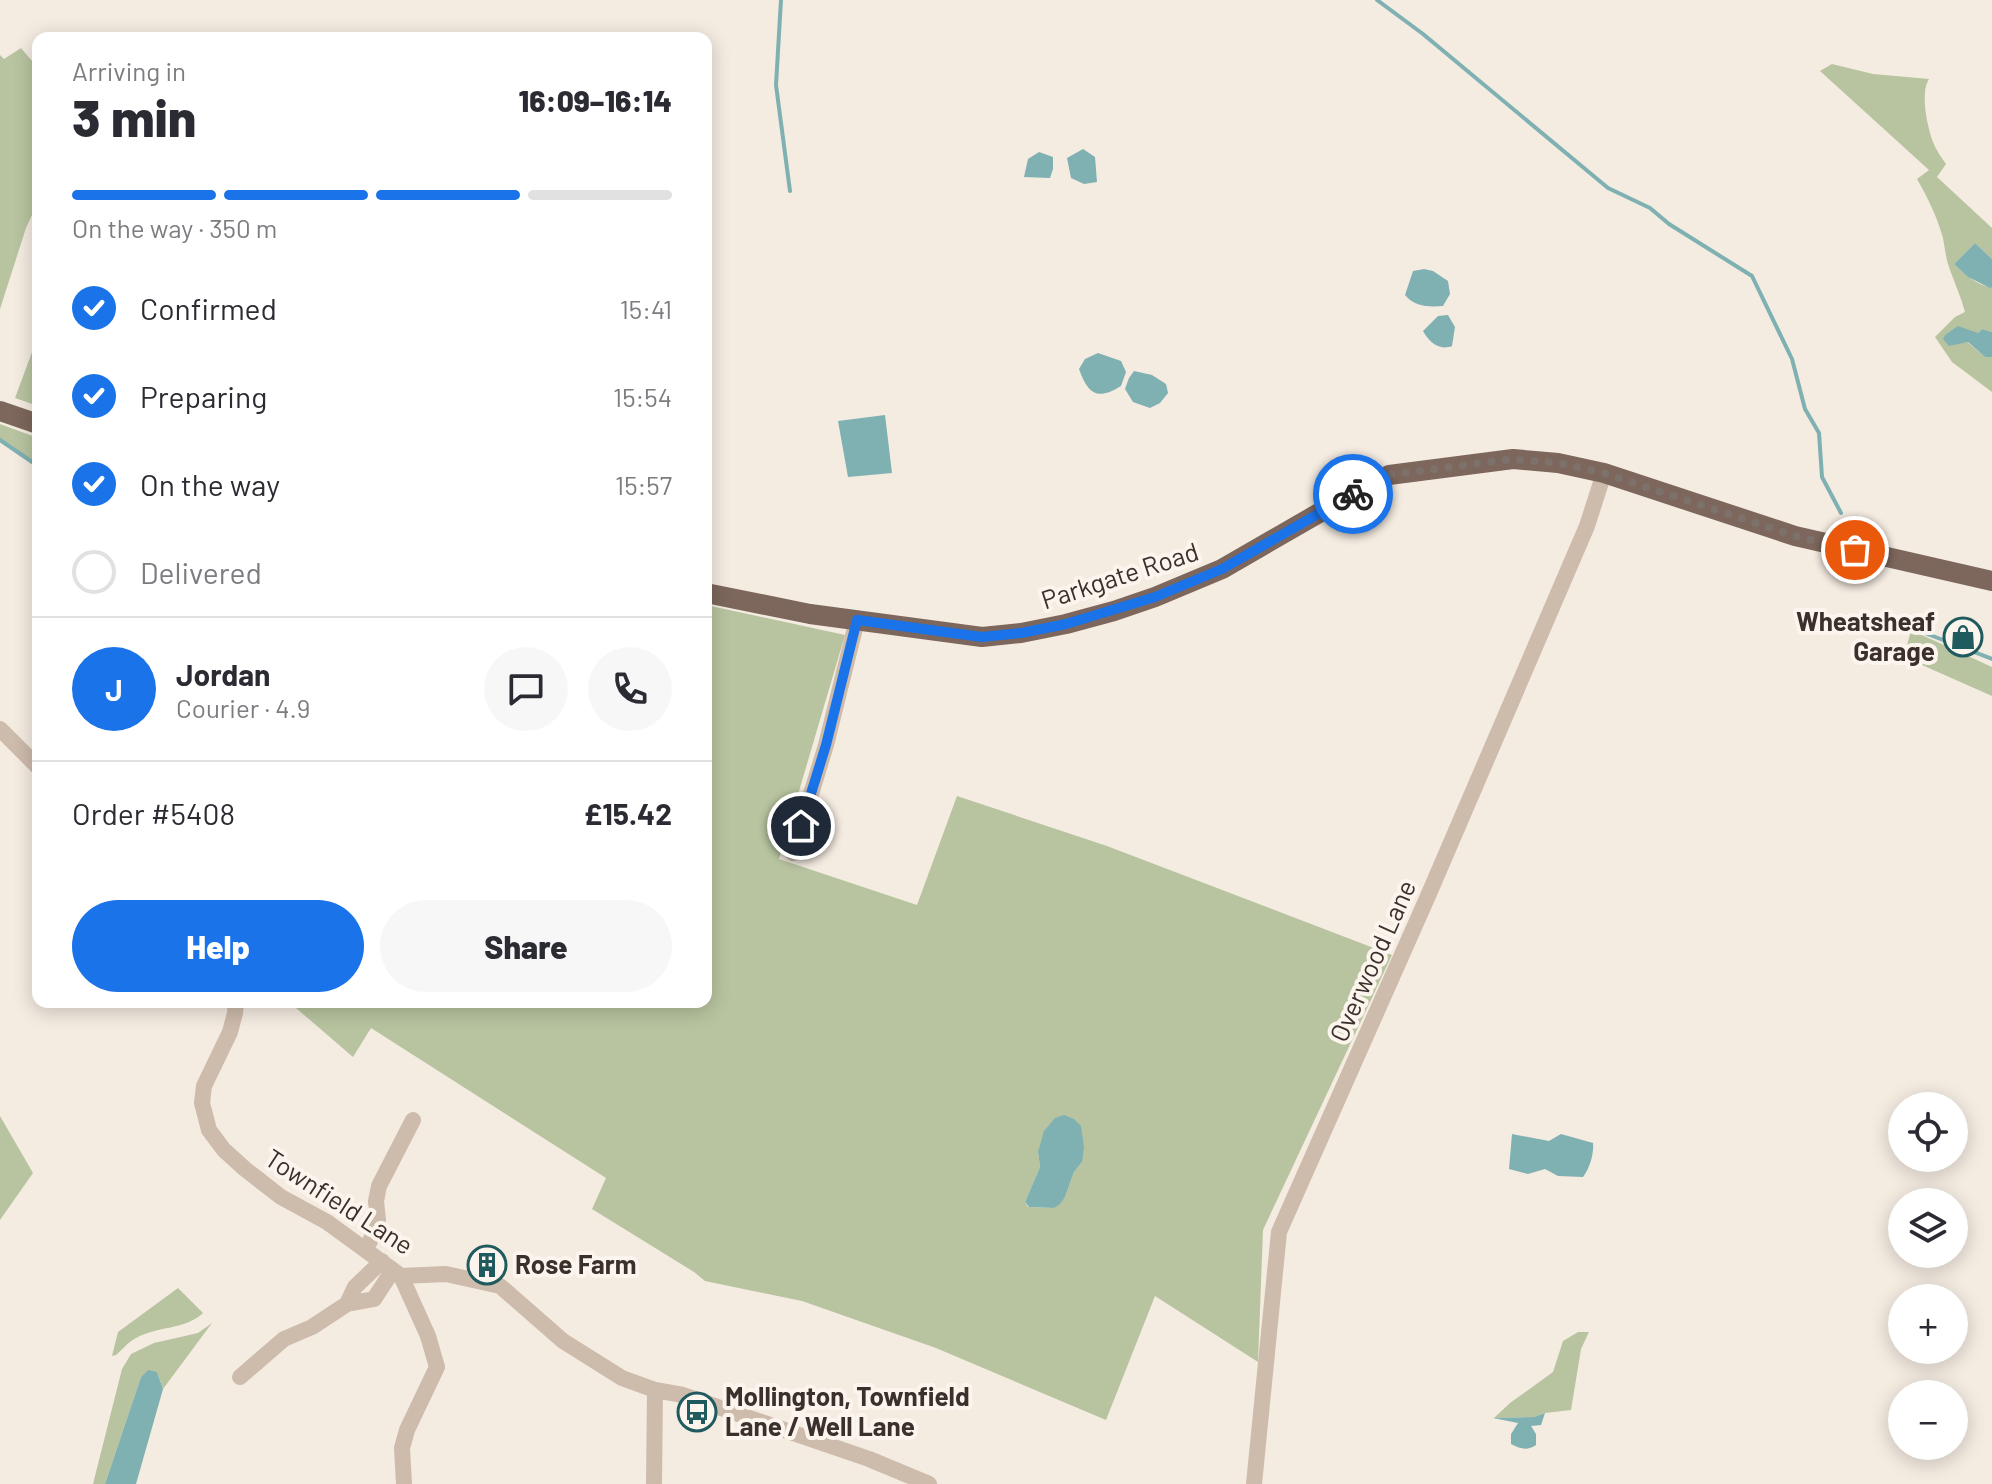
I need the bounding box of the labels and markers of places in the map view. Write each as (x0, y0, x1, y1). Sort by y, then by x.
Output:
pin (1821, 516, 1889, 584)
place label: Wheatsheaf Garage (1796, 605, 1935, 666)
shop icon: Wheatsheaf Garage (1942, 616, 1984, 658)
pin (767, 792, 835, 860)
building icon: Rose Farm (466, 1244, 508, 1286)
place label: Rose Farm (515, 1248, 636, 1279)
place label: Mollington, Townfield Lane / Well Lane (725, 1380, 970, 1441)
bus stop icon: Mollington, Townfield Lane / Well Lane (676, 1391, 718, 1433)

